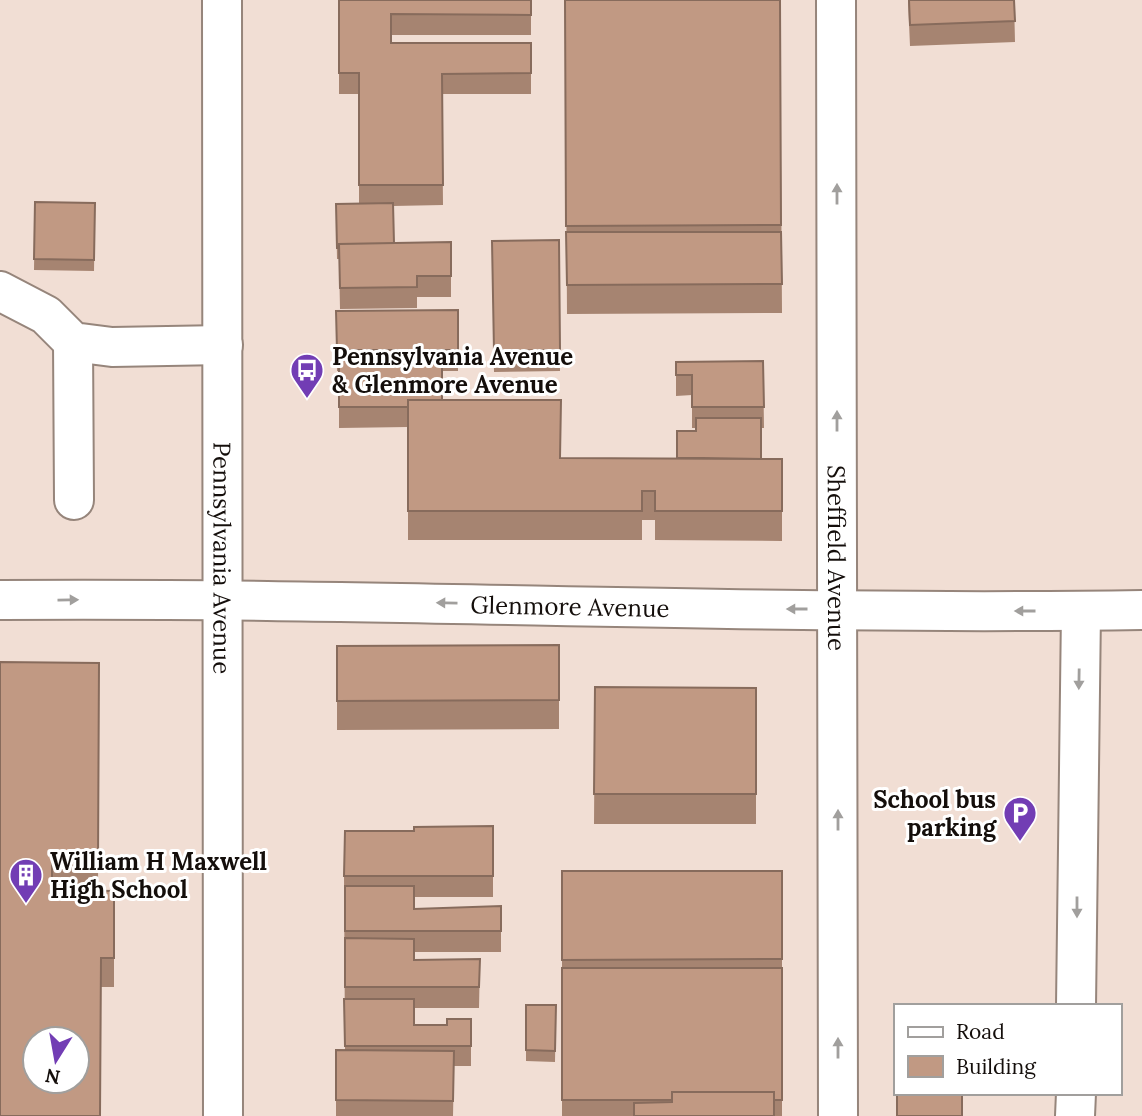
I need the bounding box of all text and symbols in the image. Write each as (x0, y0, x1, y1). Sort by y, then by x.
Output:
one-way arrow (831, 183, 843, 205)
place label: Pennsylvania Avenue & Glenmore Avenue (332, 341, 573, 400)
bus stop icon: Pennsylvania Avenue & Glenmore Avenue (288, 351, 326, 400)
one-way arrow (831, 410, 843, 432)
street label: Pennsylvania Avenue (207, 442, 238, 674)
street label: Sheffield Avenue (821, 465, 853, 651)
street label: Glenmore Avenue (470, 589, 670, 623)
one-way arrow (57, 594, 79, 605)
one-way arrow (436, 597, 458, 609)
one-way arrow (786, 603, 808, 615)
one-way arrow (1014, 605, 1036, 617)
one-way arrow (1074, 669, 1085, 691)
place label: School bus parking (873, 784, 998, 843)
parking icon: School bus parking (1001, 794, 1039, 843)
one-way arrow (832, 809, 844, 831)
place label: William H Maxwell High School (50, 846, 267, 905)
building icon: William H Maxwell High School (7, 856, 45, 905)
one-way arrow (1071, 896, 1083, 918)
legend (894, 1004, 1121, 1095)
text: Road (956, 1018, 1005, 1045)
north arrow (21, 1025, 91, 1095)
one-way arrow (832, 1037, 844, 1059)
text: Building (956, 1053, 1036, 1080)
text: N (43, 1063, 62, 1090)

